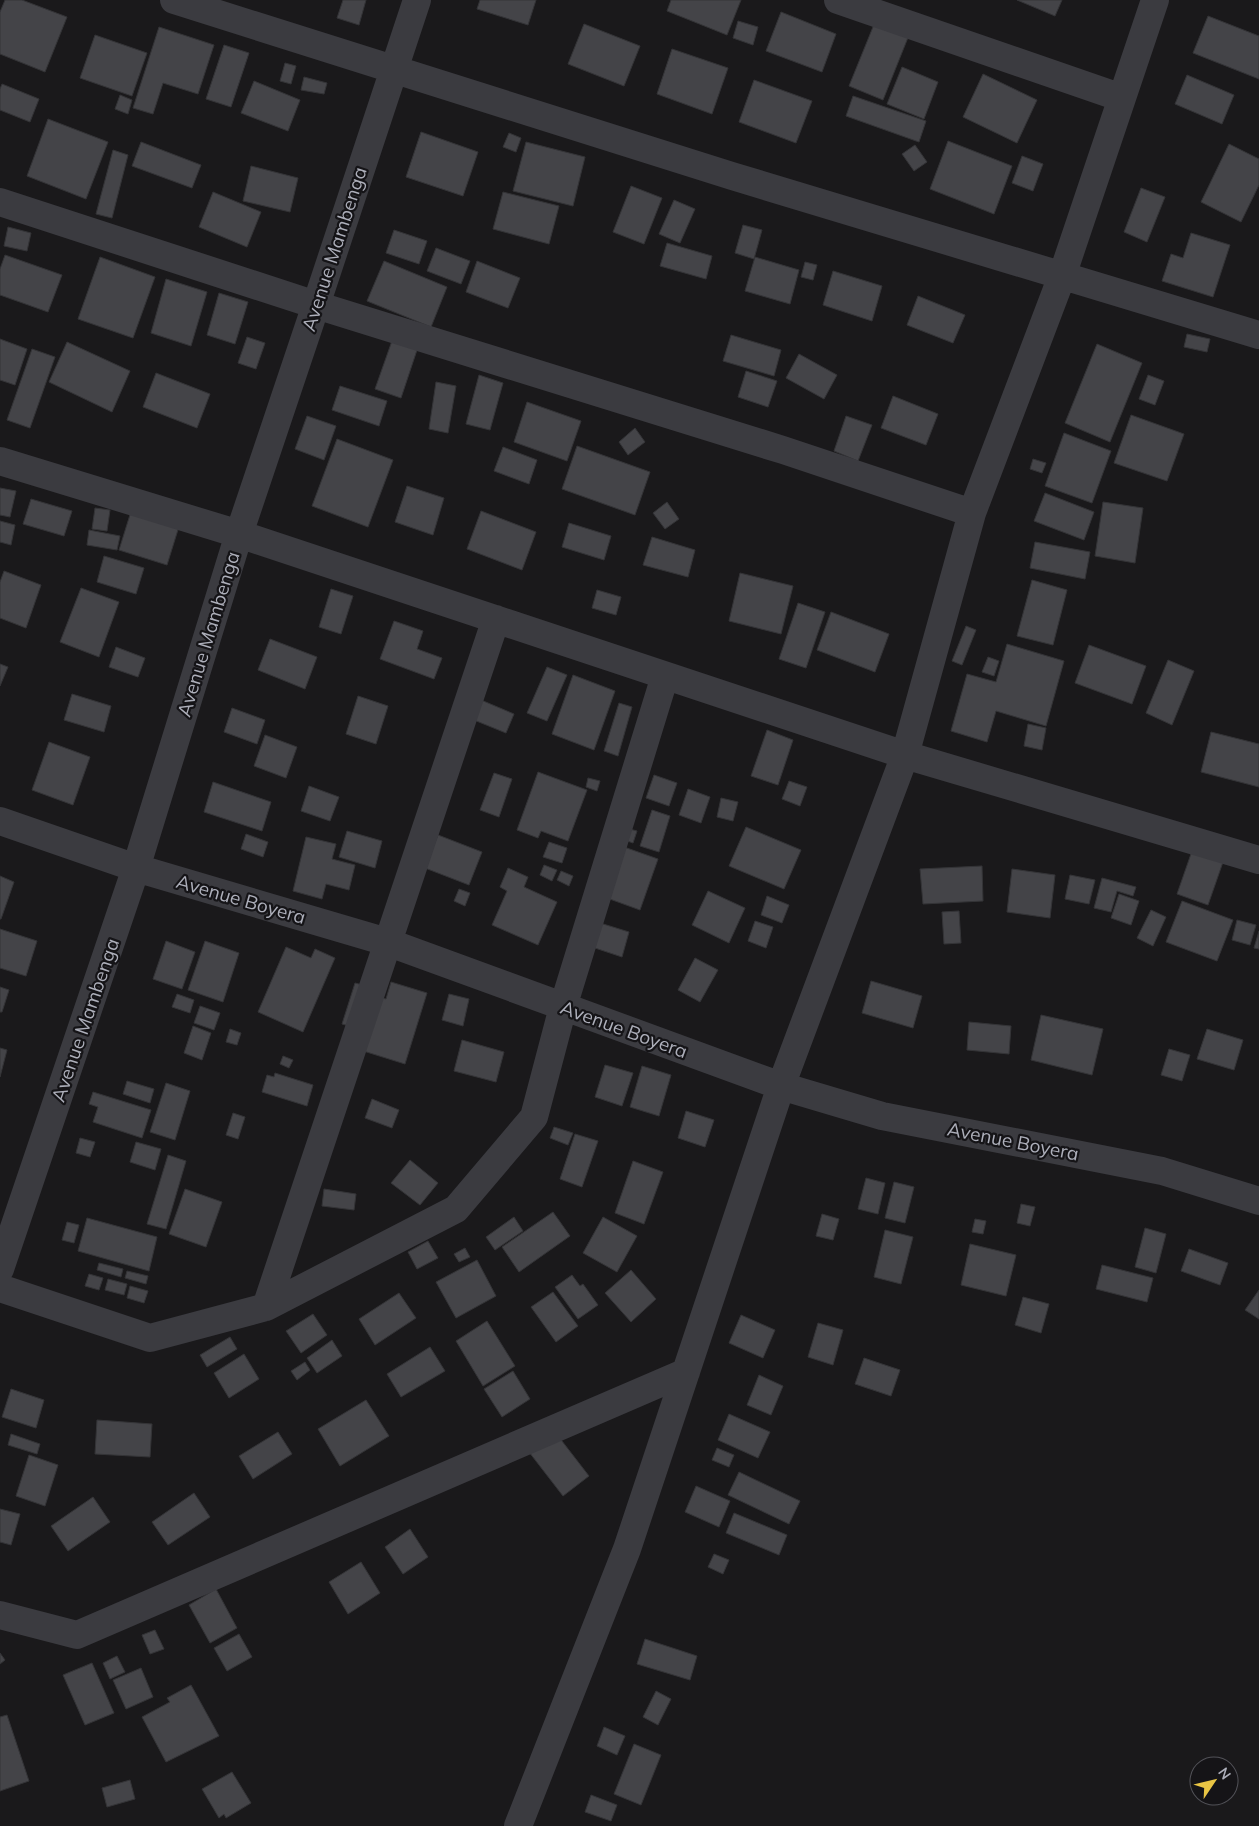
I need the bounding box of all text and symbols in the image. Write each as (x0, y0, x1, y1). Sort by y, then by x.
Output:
street label: Avenue Mambenga (296, 164, 372, 334)
street label: Avenue Mambenga (171, 549, 245, 719)
street label: Avenue Boyera (174, 869, 308, 929)
street label: Avenue Mambenga (46, 935, 124, 1105)
street label: Avenue Boyera (557, 995, 691, 1063)
street label: Avenue Boyera (945, 1117, 1081, 1165)
north arrow (1189, 1756, 1239, 1806)
text: N (1214, 1764, 1235, 1783)

